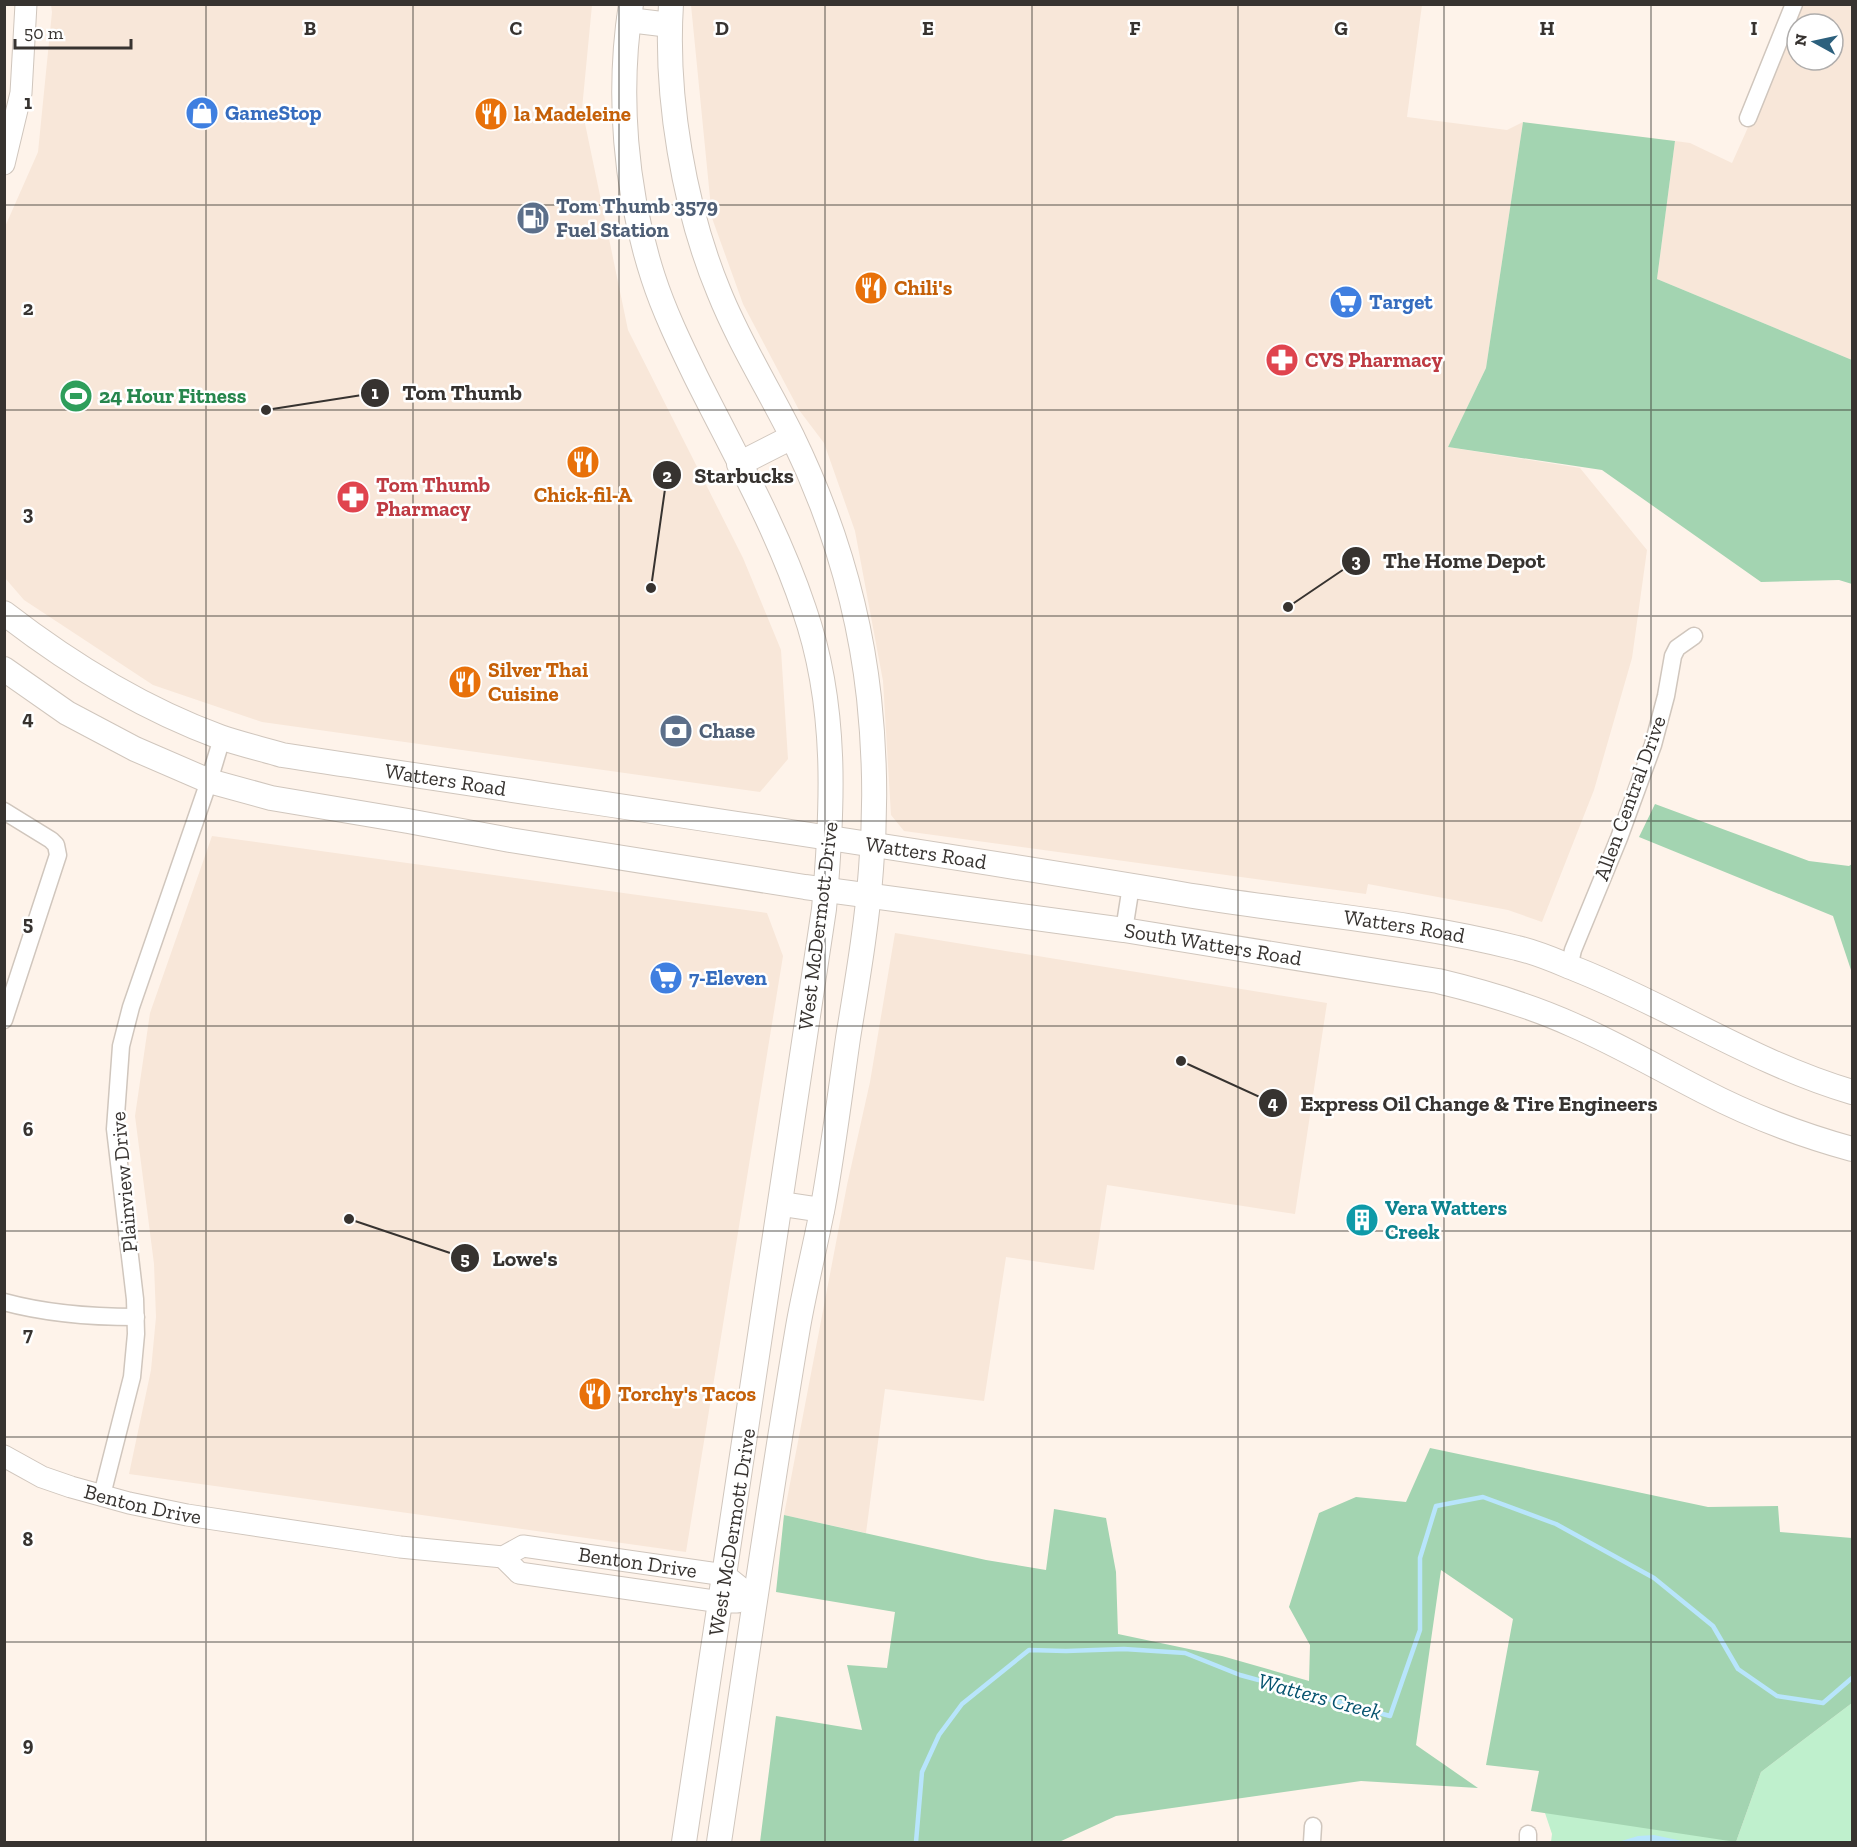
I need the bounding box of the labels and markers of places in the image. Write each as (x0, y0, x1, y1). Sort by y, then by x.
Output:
shop icon: GameStop (184, 95, 220, 131)
restaurant icon: la Madeleine (473, 96, 509, 132)
place label: GameStop (225, 100, 322, 125)
place label: la Madeleine (514, 101, 631, 126)
place label: Tom Thumb 3579 Fuel Station (556, 193, 718, 242)
fuel station icon: Tom Thumb 3579 Fuel Station (515, 200, 551, 236)
restaurant icon: Chili's (853, 270, 889, 306)
place label: Chili's (894, 275, 953, 300)
supermarket icon: Target (1328, 284, 1364, 320)
place label: Target (1369, 289, 1433, 314)
pharmacy icon: CVS Pharmacy (1264, 342, 1300, 378)
place label: CVS Pharmacy (1305, 347, 1443, 372)
callout: Tom Thumb (360, 373, 534, 413)
sports icon: 24 Hour Fitness (58, 378, 94, 414)
place label: 24 Hour Fitness (99, 383, 247, 408)
restaurant icon: Chick-fil-A (565, 444, 601, 480)
callout: Starbucks (652, 455, 806, 495)
place label: Tom Thumb Pharmacy (376, 472, 491, 521)
pharmacy icon: Tom Thumb Pharmacy (335, 479, 371, 515)
place label: Chick-fil-A (534, 482, 633, 507)
callout: The Home Depot (1341, 541, 1557, 581)
place label: Silver Thai Cuisine (488, 657, 588, 706)
restaurant icon: Silver Thai Cuisine (447, 664, 483, 700)
bank icon: Chase (658, 713, 694, 749)
place label: Chase (699, 718, 755, 743)
supermarket icon: 7-Eleven (648, 960, 684, 996)
place label: 7-Eleven (689, 965, 768, 990)
callout: Express Oil Change & Tire Engineers (1258, 1083, 1670, 1123)
place label: Vera Watters Creek (1385, 1195, 1507, 1244)
building icon: Vera Watters Creek (1344, 1202, 1380, 1238)
callout: Lowe's (450, 1238, 569, 1278)
restaurant icon: Torchy's Tacos (577, 1376, 613, 1412)
place label: Torchy's Tacos (618, 1381, 757, 1406)

